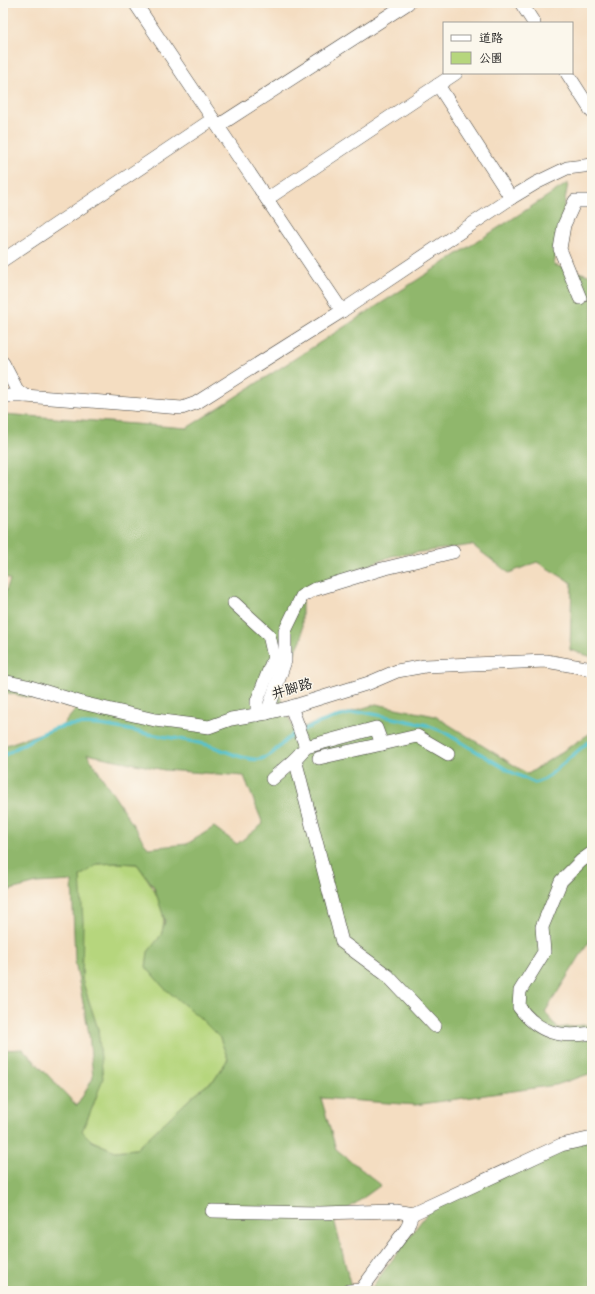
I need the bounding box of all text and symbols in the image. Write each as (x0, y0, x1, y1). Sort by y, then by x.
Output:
legend (443, 22, 573, 74)
text: 道路 (479, 29, 503, 48)
text: 公園 (479, 49, 503, 68)
street label: 井腳路 (269, 673, 315, 705)

